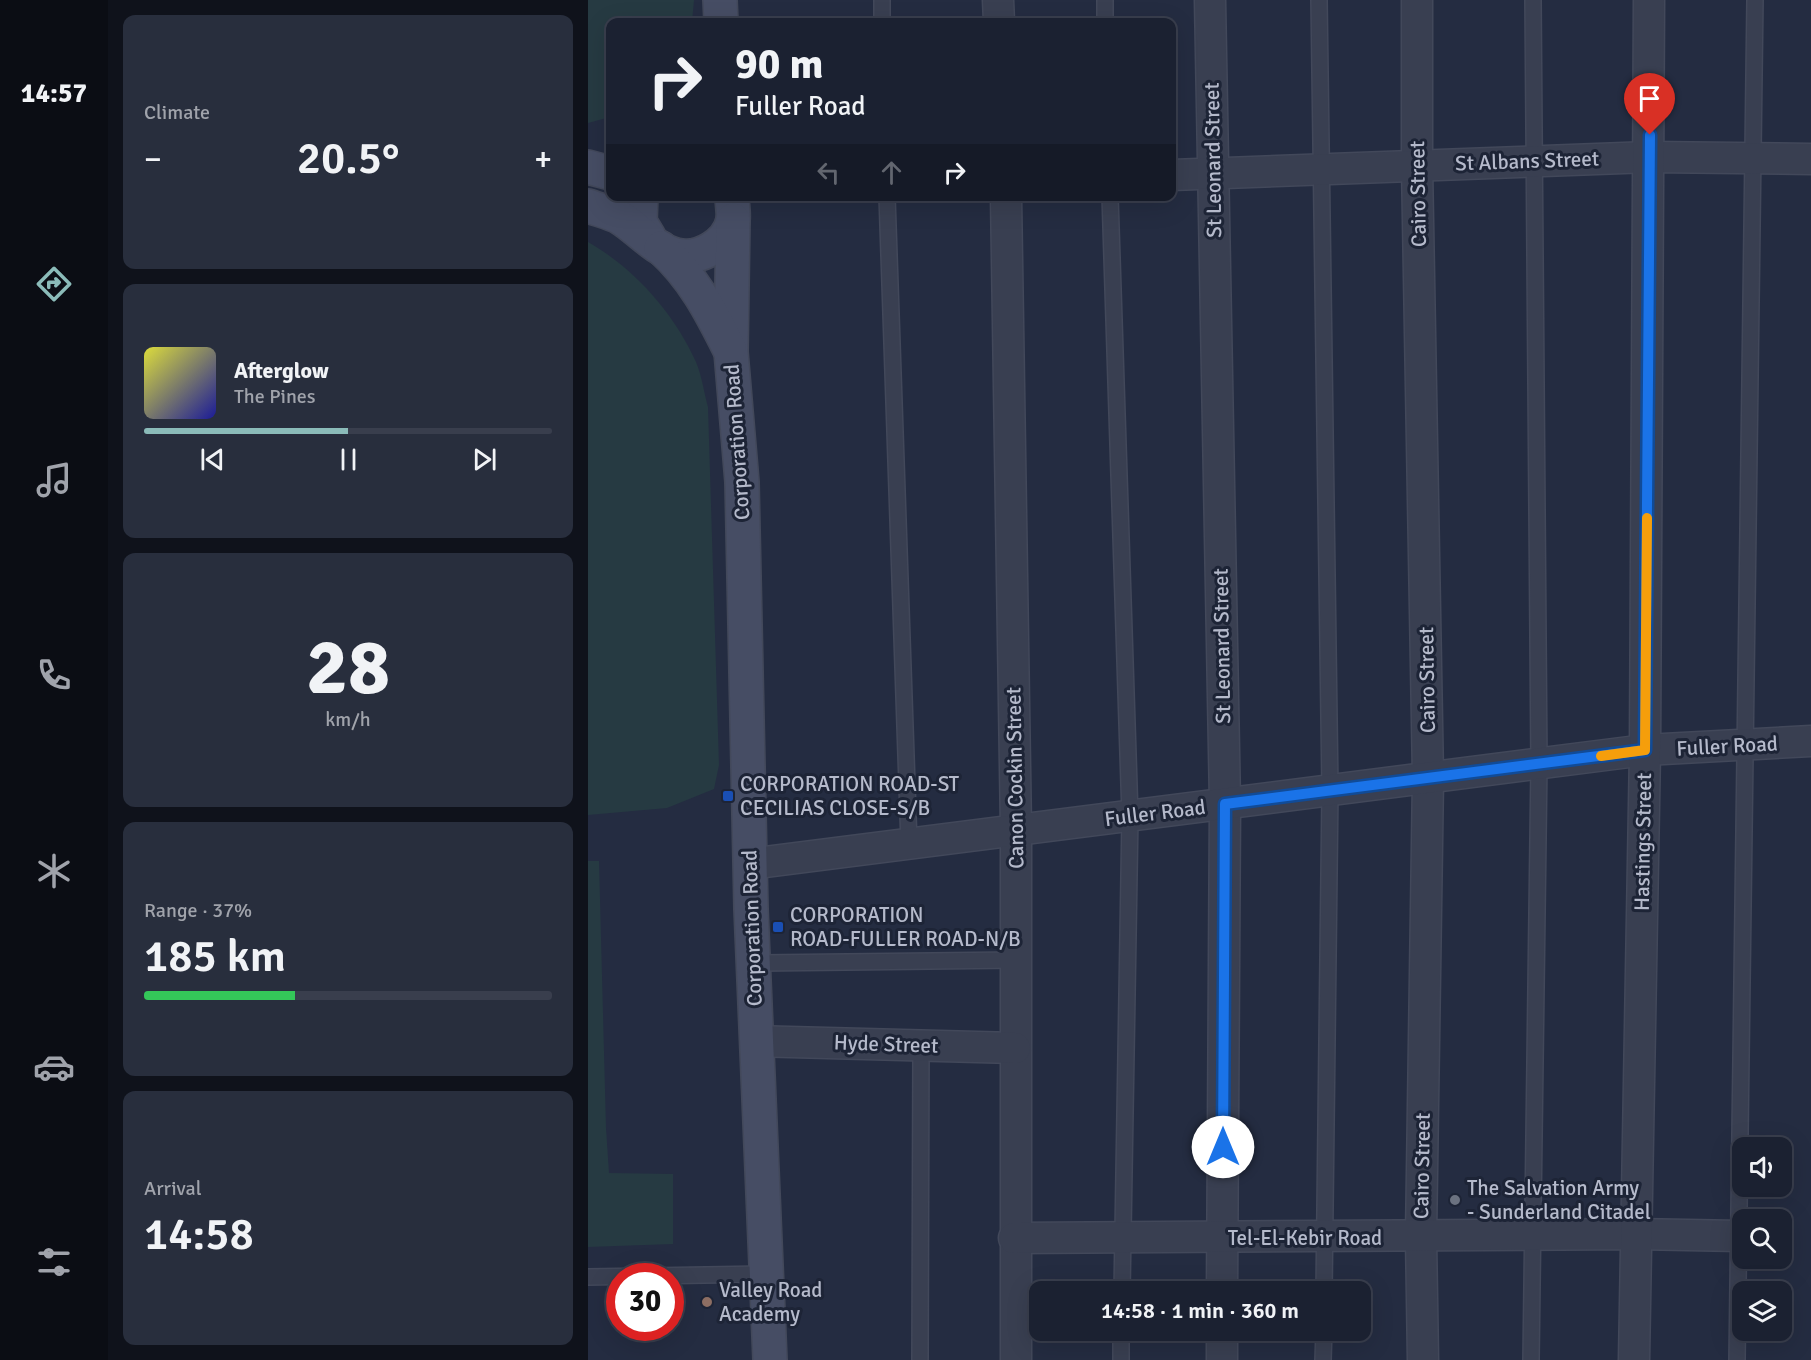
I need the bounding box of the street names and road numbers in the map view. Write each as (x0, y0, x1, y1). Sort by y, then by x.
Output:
street label: St Leonard Street (1199, 82, 1227, 238)
street label: Cairo Street (1404, 141, 1432, 247)
street label: St Albans Street (1455, 145, 1599, 177)
street label: Corporation Road (719, 363, 755, 521)
street label: St Leonard Street (1208, 568, 1236, 724)
street label: Cairo Street (1413, 627, 1441, 733)
street label: Canon Cockin Street (1000, 687, 1030, 869)
street label: Fuller Road (1676, 730, 1778, 762)
street label: Hastings Street (1629, 773, 1657, 911)
street label: Fuller Road (1103, 794, 1207, 832)
street label: Corporation Road (736, 849, 768, 1007)
street label: Hyde Street (833, 1029, 939, 1059)
street label: Cairo Street (1408, 1113, 1436, 1219)
street label: Tel-El-Kebir Road (1228, 1225, 1382, 1251)

